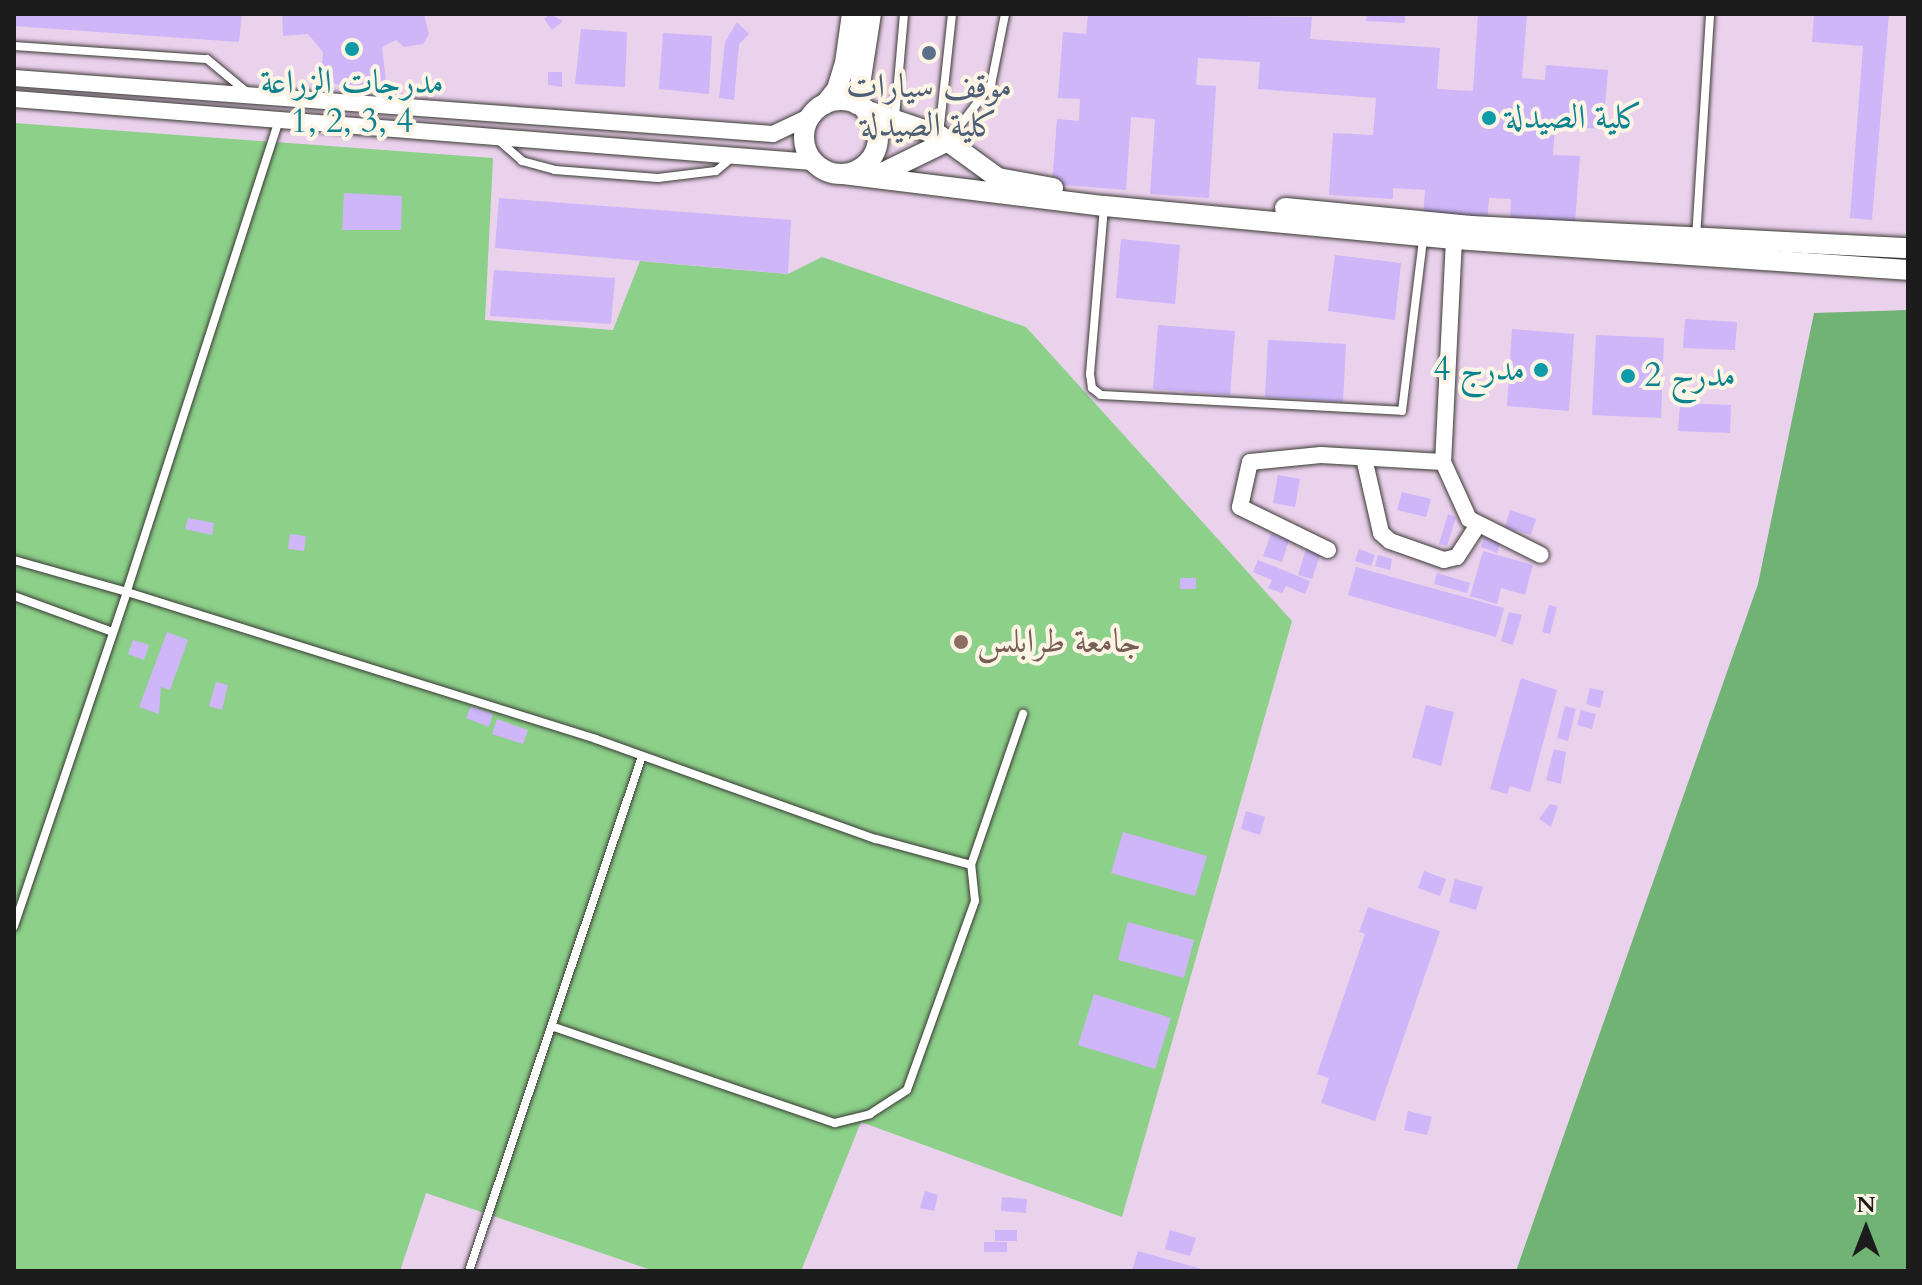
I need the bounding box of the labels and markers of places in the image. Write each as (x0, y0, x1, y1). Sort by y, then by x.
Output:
marker: مدرجات الزراعة 1, 2, 3, 4 (343, 40, 361, 58)
marker: موقف سيارات كلية الصيدلة (920, 44, 938, 62)
place label: مدرجات الزراعة 1, 2, 3, 4 (260, 62, 444, 142)
place label: موقف سيارات كلية الصيدلة (846, 66, 1012, 146)
place label: كلية الصيدلة (1505, 98, 1642, 138)
marker: كلية الصيدلة (1480, 109, 1498, 127)
place label: مدرج 4 (1433, 350, 1525, 390)
place label: مدرج 2 (1644, 356, 1736, 396)
marker: مدرج 4 (1532, 361, 1550, 379)
marker: مدرج 2 (1619, 367, 1637, 385)
place label: جامعة طرابلس (977, 622, 1141, 662)
marker: جامعة طرابلس (952, 633, 970, 651)

